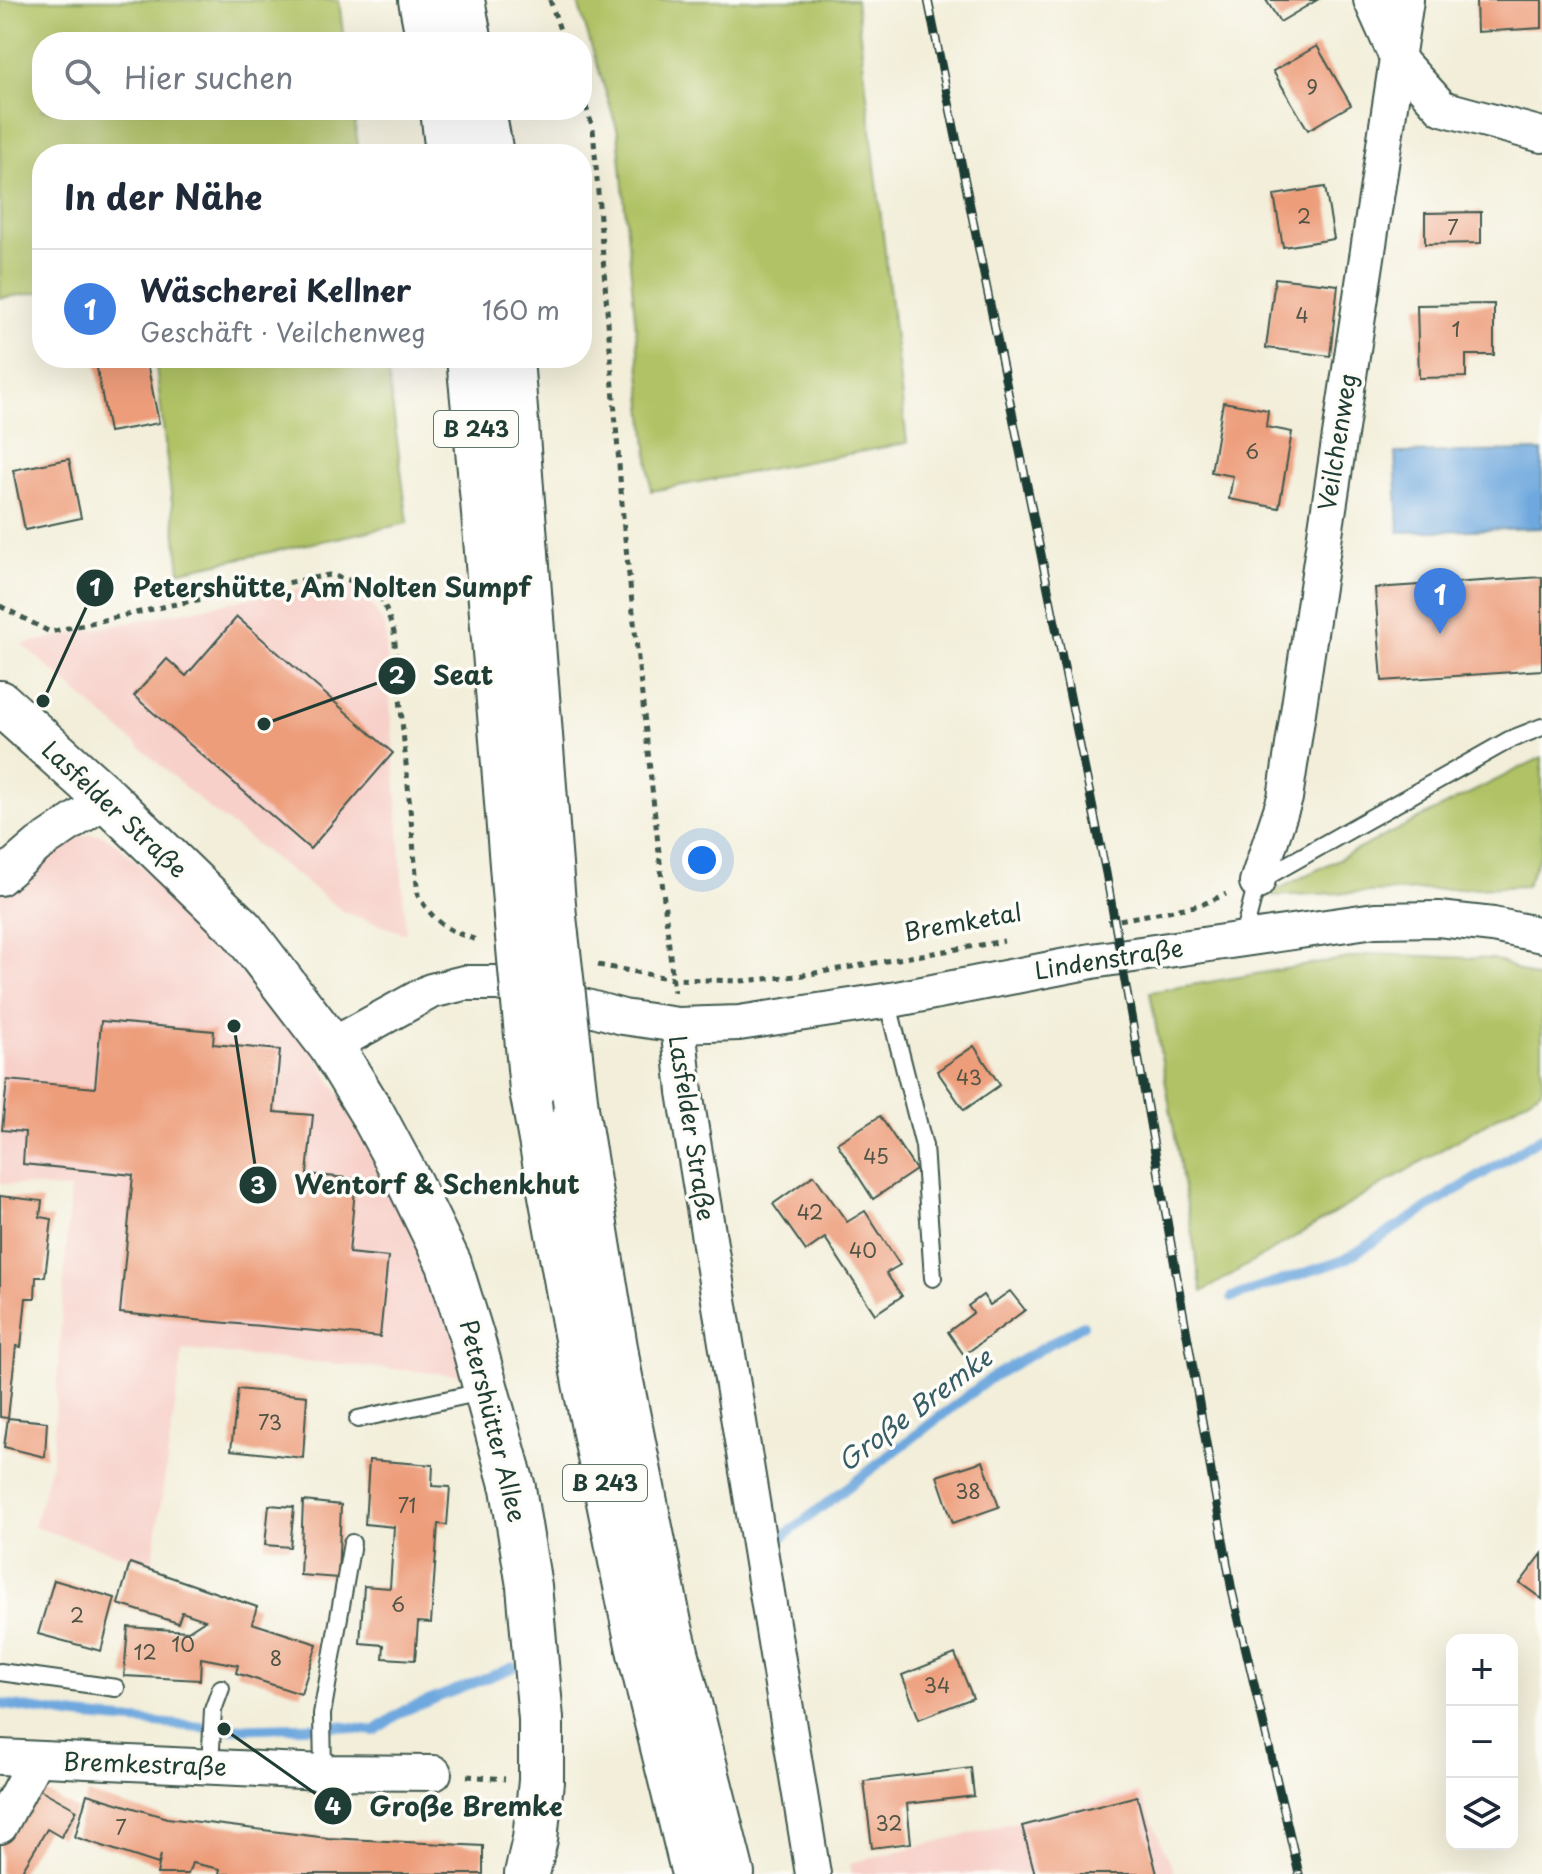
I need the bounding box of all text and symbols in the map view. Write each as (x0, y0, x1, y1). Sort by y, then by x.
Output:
search box (32, 32, 592, 120)
icon: search (60, 54, 104, 98)
text: Hier suchen (124, 54, 293, 99)
house number: 9 (1306, 72, 1318, 102)
text: In der Nähe (64, 170, 262, 222)
house number: 2 (1297, 201, 1311, 231)
house number: 7 (1447, 212, 1459, 242)
text: Wäscherei Kellner (140, 267, 411, 312)
text: 1 (84, 290, 96, 329)
text: 160 m (482, 290, 560, 329)
house number: 4 (1295, 300, 1309, 330)
text: Geschäft · Veilchenweg (140, 312, 426, 351)
house number: 1 (1452, 314, 1460, 344)
street label: Veilchenweg (1307, 370, 1365, 513)
road number: B 243 (434, 411, 518, 447)
house number: 6 (1245, 436, 1259, 466)
callout: Petershütte, Am Nolten Sumpf (75, 563, 548, 613)
text: Petershütte, Am Nolten Sumpf (133, 567, 533, 606)
text: 1 (89, 568, 101, 604)
pin: 1 (1414, 568, 1466, 634)
callout: Seat (377, 651, 509, 701)
text: Seat (433, 655, 493, 694)
text: 2 (389, 656, 406, 692)
street label: Lasfelder Straße (35, 731, 196, 886)
your location (682, 840, 722, 880)
street label: Bremketal (901, 893, 1024, 949)
street label: Lindenstraße (1032, 929, 1186, 988)
street label: Lasfelder Straße (661, 1032, 725, 1223)
house number: 43 (956, 1062, 982, 1092)
house number: 45 (863, 1141, 889, 1171)
callout: Wentorf & Schenkhut (238, 1160, 596, 1210)
text: Wentorf & Schenkhut (294, 1164, 580, 1203)
text: 3 (250, 1166, 266, 1202)
house number: 42 (797, 1197, 823, 1227)
house number: 40 (849, 1235, 877, 1265)
street label: Petershütter Allee (451, 1316, 536, 1526)
water label: Große Bremke (829, 1336, 1001, 1480)
house number: 73 (258, 1407, 282, 1437)
road number: B 243 (563, 1465, 647, 1501)
house number: 38 (955, 1476, 981, 1506)
house number: 71 (398, 1490, 416, 1520)
house number: 6 (391, 1589, 405, 1619)
house number: 2 (70, 1600, 84, 1630)
house number: 10 (171, 1629, 195, 1659)
map controls (1446, 1634, 1518, 1850)
button: + (1446, 1634, 1518, 1706)
house number: 12 (133, 1637, 157, 1667)
house number: 8 (270, 1643, 282, 1673)
house number: 34 (924, 1670, 950, 1700)
button: − (1446, 1706, 1518, 1778)
street label: Bremkestraße (63, 1742, 228, 1784)
button: layers (1446, 1778, 1518, 1850)
callout: Große Bremke (313, 1781, 578, 1831)
text: Große Bremke (369, 1786, 563, 1825)
text: 4 (325, 1787, 341, 1823)
house number: 32 (876, 1808, 902, 1838)
house number: 7 (115, 1812, 127, 1842)

